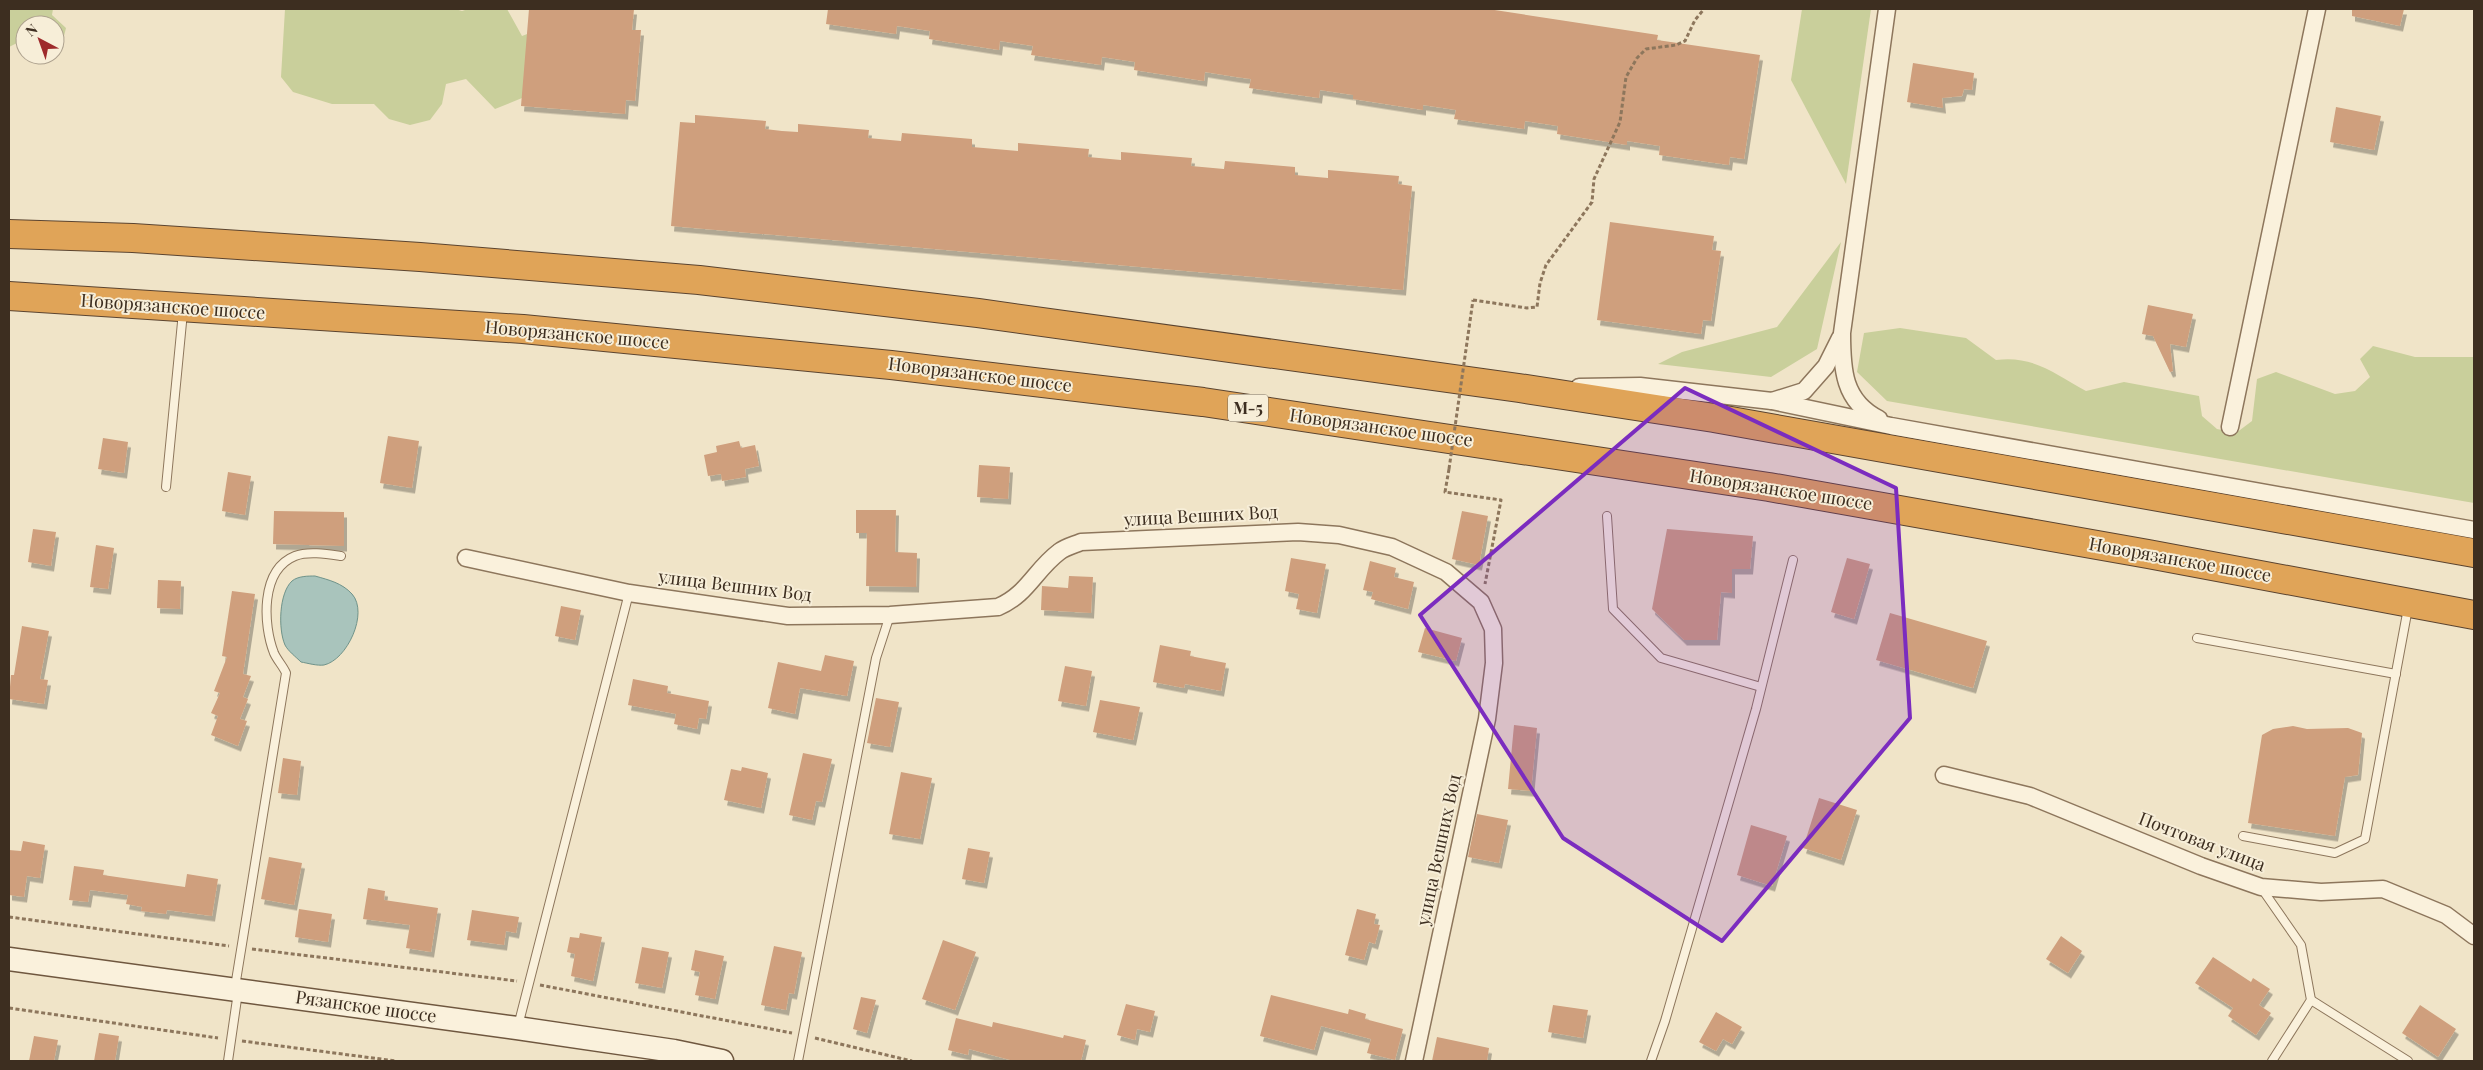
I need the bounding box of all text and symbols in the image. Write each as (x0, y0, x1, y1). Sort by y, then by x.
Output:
north arrow (15, 15, 65, 65)
text: N (21, 19, 41, 40)
street label: Новорязанское шоссе (80, 288, 266, 324)
street label: Новорязанское шоссе (484, 314, 670, 354)
street label: Новорязанское шоссе (887, 351, 1073, 397)
road number: М-5 (1228, 394, 1268, 422)
street label: Новорязанское шоссе (1288, 402, 1474, 452)
street label: Новорязанское шоссе (1688, 463, 1874, 515)
street label: улица Вешних Вод (1122, 499, 1279, 531)
street label: Новорязанское шоссе (2087, 531, 2273, 587)
street label: улица Вешних Вод (656, 564, 814, 606)
street label: улица Вешних Вод (1410, 771, 1466, 929)
street label: Почтовая улица (2136, 806, 2269, 876)
street label: Рязанское шоссе (294, 984, 438, 1028)

